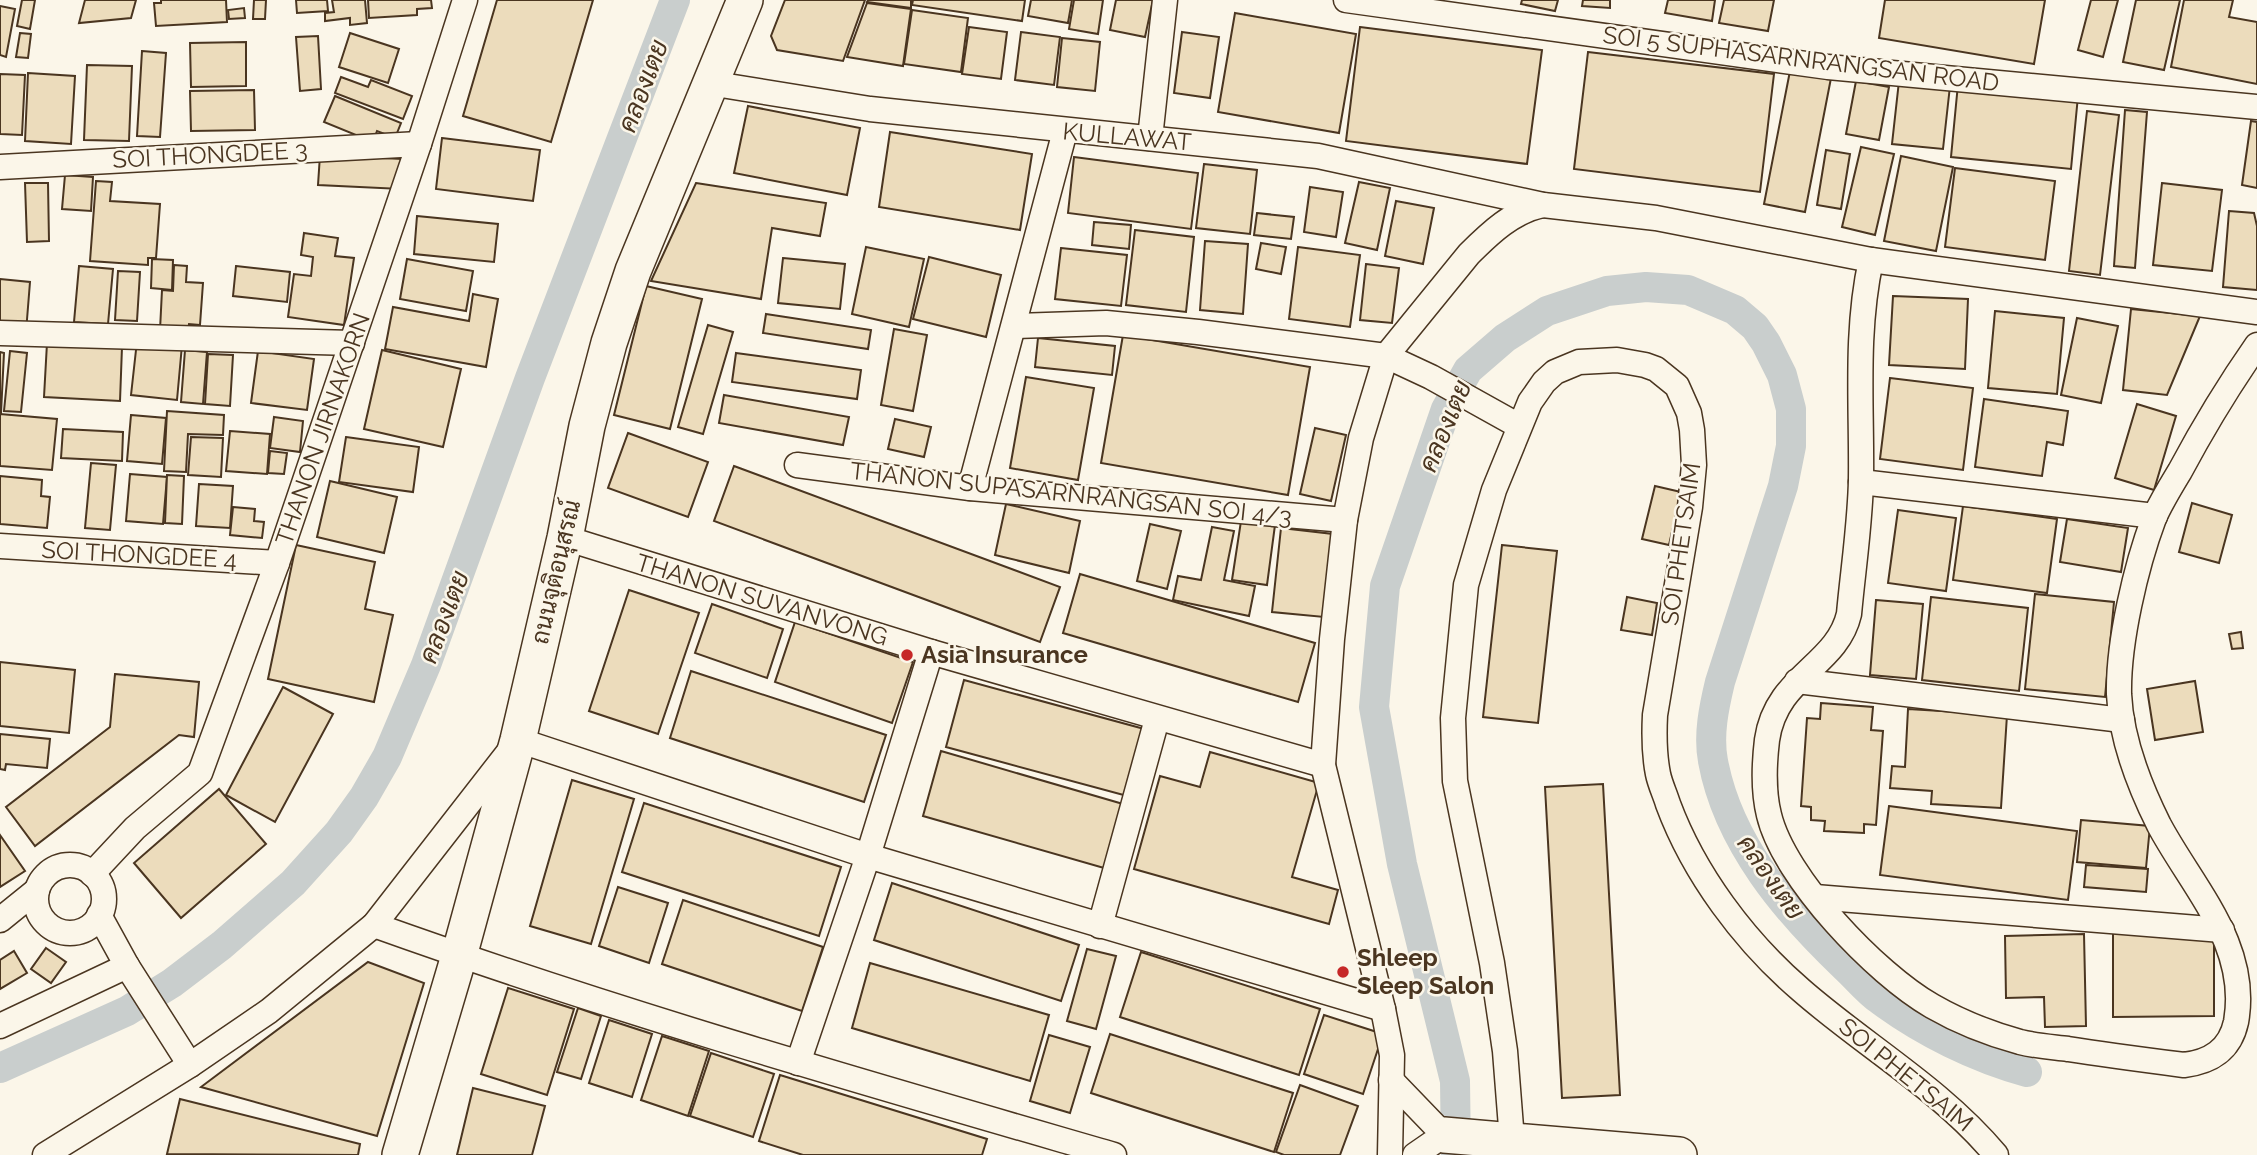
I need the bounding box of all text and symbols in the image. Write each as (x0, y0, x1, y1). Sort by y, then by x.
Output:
street label: SOI 5 SUPHASARNRANGSAN ROAD (1601, 20, 2001, 97)
water label: คลองเตย (612, 35, 674, 136)
street label: KULLAWAT (1061, 116, 1193, 157)
street label: SOI THONGDEE 3 (112, 135, 308, 174)
street label: THANON JIRNAKORN (269, 309, 376, 549)
water label: คลองเตย (1412, 376, 1478, 476)
street label: THANON SUPASARNRANGSAN SOI 4/3 (849, 456, 1293, 531)
street label: SOI PHETSAIM (1655, 461, 1706, 627)
street label: ถนนจุติอนุสรณ์ (524, 497, 588, 647)
street label: SOI THONGDEE 4 (41, 535, 237, 574)
street label: THANON SUVANVONG (633, 547, 891, 652)
water label: คลองเตย (413, 566, 475, 667)
place label: Asia Insurance (921, 640, 1088, 669)
marker: Asia Insurance (899, 647, 915, 663)
water label: คลองเตย (1731, 829, 1811, 925)
place label: Shleep Sleep Salon (1357, 943, 1494, 1000)
marker: Shleep Sleep Salon (1335, 964, 1351, 980)
street label: SOI PHETSAIM (1833, 1012, 1979, 1137)

